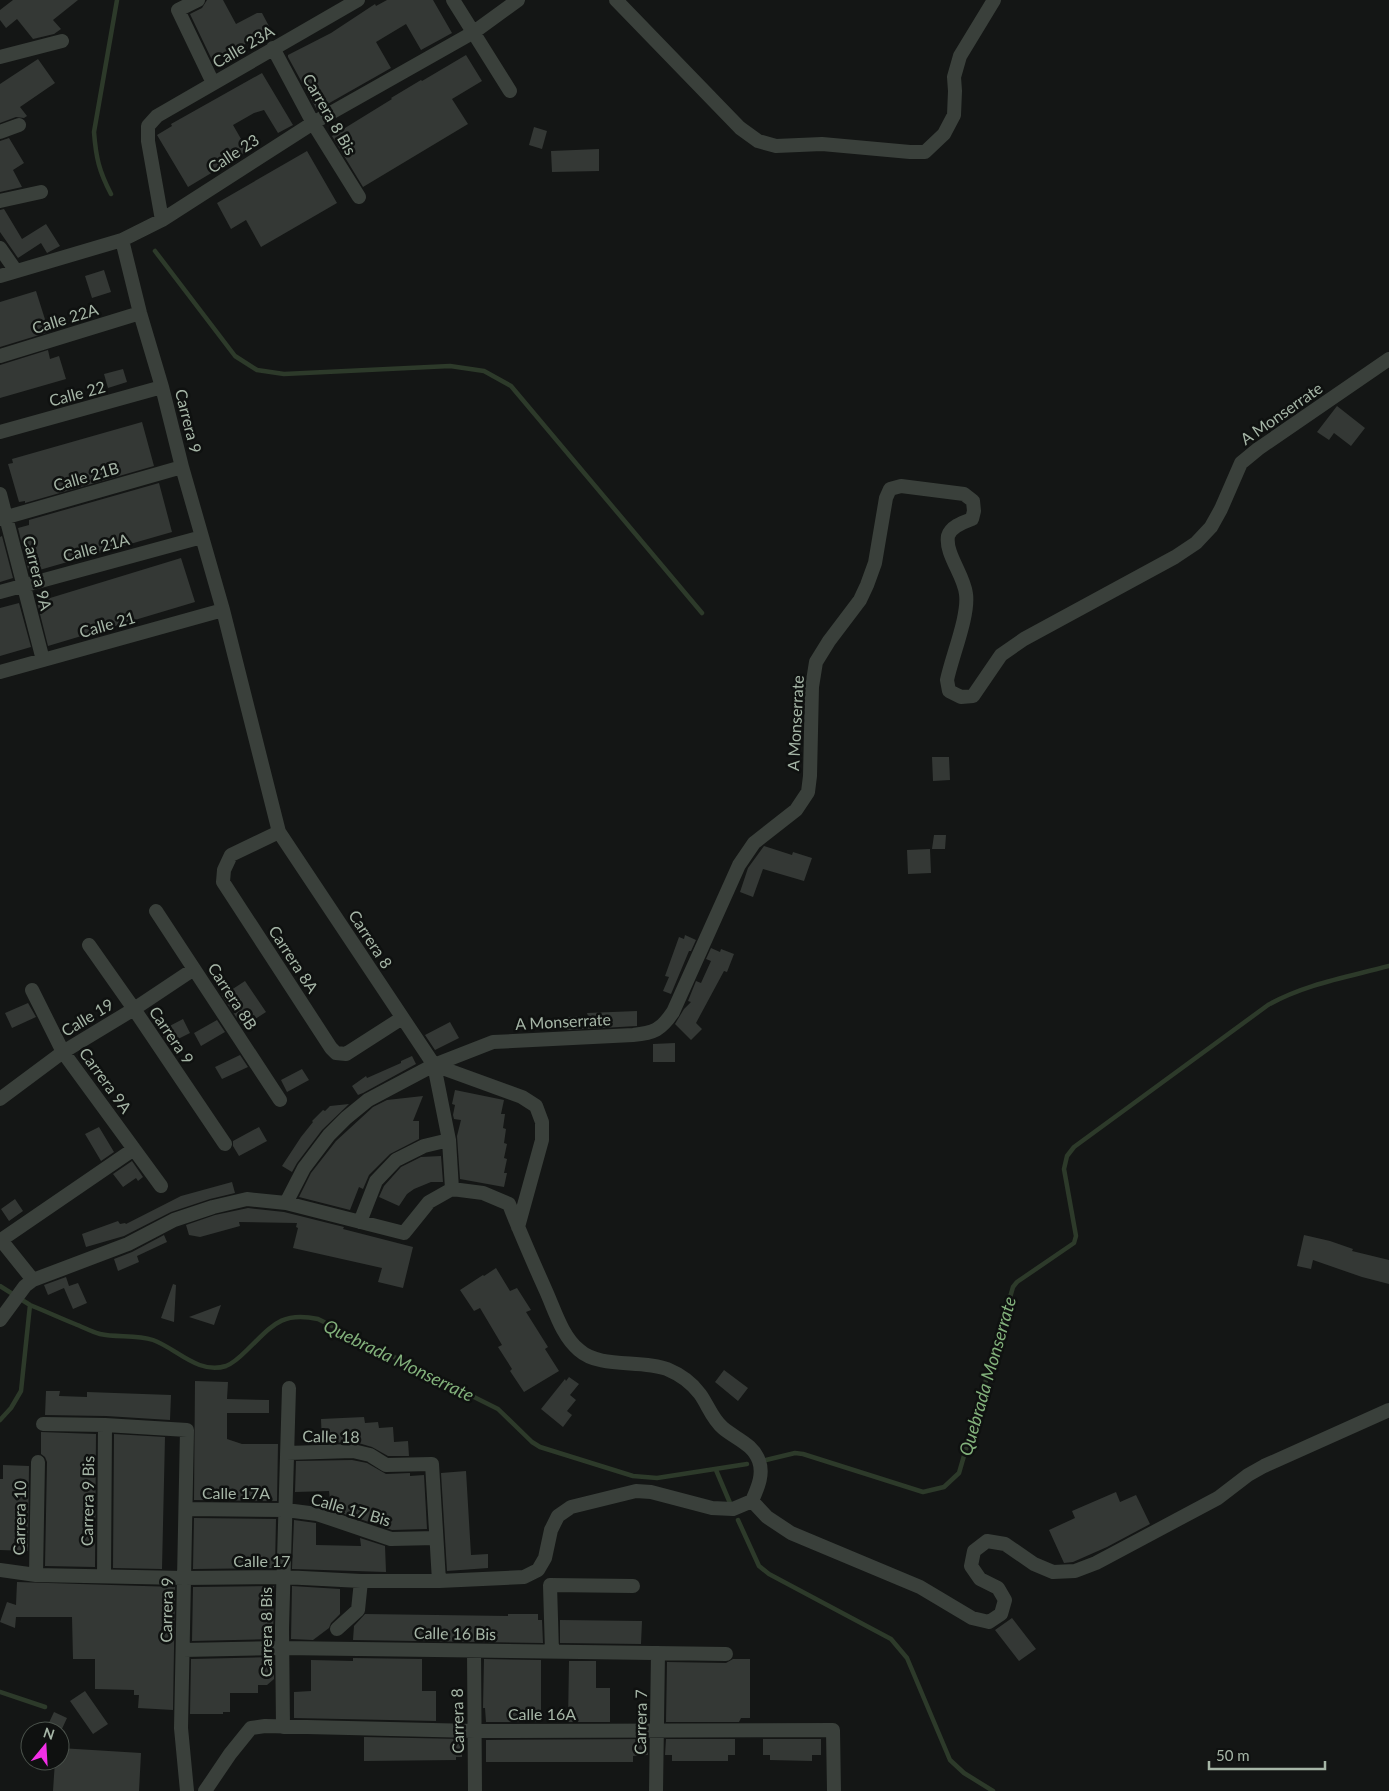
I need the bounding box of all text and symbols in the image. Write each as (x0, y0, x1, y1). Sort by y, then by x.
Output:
street label: Calle 23A (209, 21, 277, 71)
street label: Carrera 8 Bis (299, 70, 361, 158)
street label: Calle 23 (204, 129, 262, 177)
street label: Calle 22A (30, 299, 101, 337)
street label: Calle 22 (47, 376, 107, 410)
street label: A Monserrate (1236, 378, 1326, 448)
street label: Carrera 9 (172, 387, 206, 455)
street label: Calle 21B (51, 458, 121, 494)
street label: Calle 21A (61, 529, 132, 565)
street label: Carrera 9A (20, 534, 56, 612)
street label: Calle 21 (77, 607, 137, 641)
street label: A Monserrate (783, 675, 807, 771)
street label: Carrera 8 (345, 906, 397, 972)
street label: Carrera 8A (265, 922, 323, 996)
street label: Carrera 8B (204, 959, 262, 1033)
street label: Calle 19 (58, 994, 116, 1040)
street label: Carrera 9 (146, 1003, 198, 1067)
street label: A Monserrate (515, 1009, 611, 1033)
street label: Carrera 9A (76, 1044, 136, 1117)
water label: Quebrada Monserrate (954, 1294, 1020, 1458)
water label: Quebrada Monserrate (320, 1314, 478, 1406)
street label: Calle 18 (302, 1426, 360, 1446)
street label: Carrera 9 Bis (77, 1456, 97, 1546)
street label: Carrera 10 (9, 1480, 29, 1556)
street label: Calle 17A (202, 1483, 270, 1502)
street label: Calle 17 Bis (309, 1489, 393, 1529)
street label: Calle 17 (233, 1551, 291, 1570)
street label: Carrera 9 (156, 1577, 176, 1643)
street label: Carrera 8 Bis (256, 1587, 275, 1677)
street label: Calle 16 Bis (414, 1623, 496, 1643)
street label: Carrera 8 (447, 1688, 467, 1754)
street label: Carrera 7 (630, 1689, 650, 1755)
street label: Calle 16A (508, 1704, 576, 1723)
north arrow (20, 1721, 70, 1771)
text: N (41, 1723, 57, 1743)
scale bar (1209, 1738, 1325, 1770)
text: 50 m (1216, 1746, 1250, 1764)

